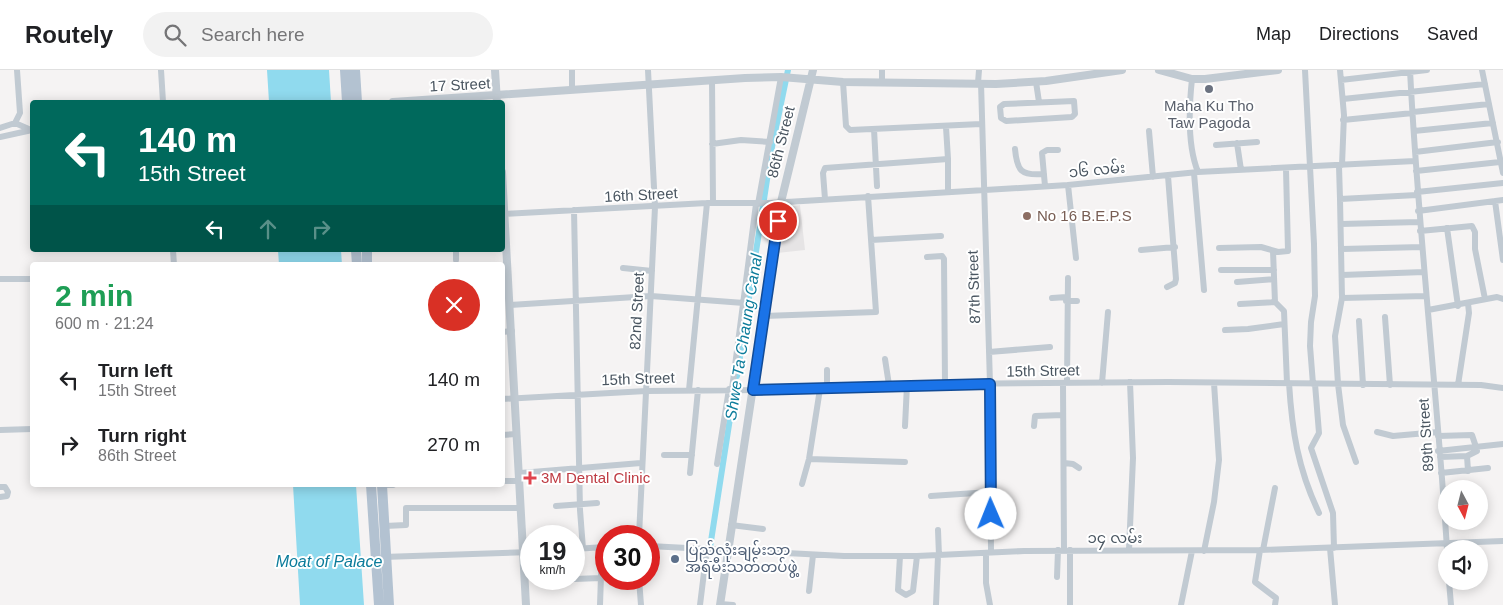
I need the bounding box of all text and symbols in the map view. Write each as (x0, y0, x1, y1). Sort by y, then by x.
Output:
search box (143, 12, 493, 57)
text: Routely (25, 21, 113, 48)
icon: search (161, 21, 189, 49)
text: Search here (201, 24, 305, 45)
text: Map (1256, 24, 1291, 44)
text: Directions (1319, 24, 1399, 44)
text: Saved (1427, 24, 1478, 44)
street label: 17 Street (429, 74, 492, 95)
marker: Maha Ku Tho Taw Pagoda (1203, 83, 1215, 95)
place label: Maha Ku Tho Taw Pagoda (1164, 97, 1254, 131)
street label: 86th Street (763, 103, 798, 180)
icon: left (55, 120, 120, 185)
text: 140 m (138, 120, 237, 159)
street label: ၁၆ လမ်း (1068, 158, 1126, 180)
text: 15th Street (138, 161, 246, 186)
street label: 16th Street (604, 184, 679, 205)
pin (757, 200, 799, 242)
icon: arrive (764, 207, 792, 235)
place label: No 16 B.E.P.S (1037, 207, 1132, 224)
marker: No 16 B.E.P.S (1021, 210, 1033, 222)
icon: left (201, 215, 229, 243)
icon: ahead (254, 215, 282, 243)
icon: right (307, 215, 335, 243)
street label: 87th Street (964, 249, 983, 324)
water label: Shwe Ta Chaung Canal (722, 252, 765, 422)
street label: 82nd Street (626, 271, 647, 350)
text: 2 min (55, 279, 133, 312)
button: close (428, 279, 480, 331)
text: 600 m · 21:24 (55, 315, 154, 332)
text: Turn left (98, 360, 173, 381)
street label: 15th Street (1006, 361, 1081, 380)
icon: left (55, 366, 83, 394)
text: 140 m (427, 369, 480, 390)
street label: 15th Street (601, 369, 676, 388)
text: 15th Street (98, 382, 176, 399)
street label: 89th Street (1414, 397, 1437, 472)
text: Turn right (98, 425, 186, 446)
icon: right (55, 431, 83, 459)
text: 270 m (427, 434, 480, 455)
text: 86th Street (98, 447, 176, 464)
place label: 3M Dental Clinic (541, 469, 651, 486)
marker: 3M Dental Clinic (523, 471, 537, 485)
north arrow (1438, 480, 1488, 530)
map controls (1438, 480, 1488, 590)
position arrow (964, 487, 1016, 539)
speed limit sign: 30 (595, 525, 660, 590)
street label: ၁၄ လမ်း (1087, 528, 1143, 550)
text: 19 (539, 537, 566, 565)
place label: ပြည်လုံးချမ်းသာ အရံမီးသတ်တပ်ဖွဲ့ (685, 540, 799, 579)
button: sound (1438, 540, 1488, 590)
water label: Moat of Palace (276, 553, 382, 570)
marker: ပြည်လုံးချမ်းသာ အရံမီးသတ်တပ်ဖွဲ့ (669, 553, 681, 565)
text: km/h (539, 563, 566, 577)

